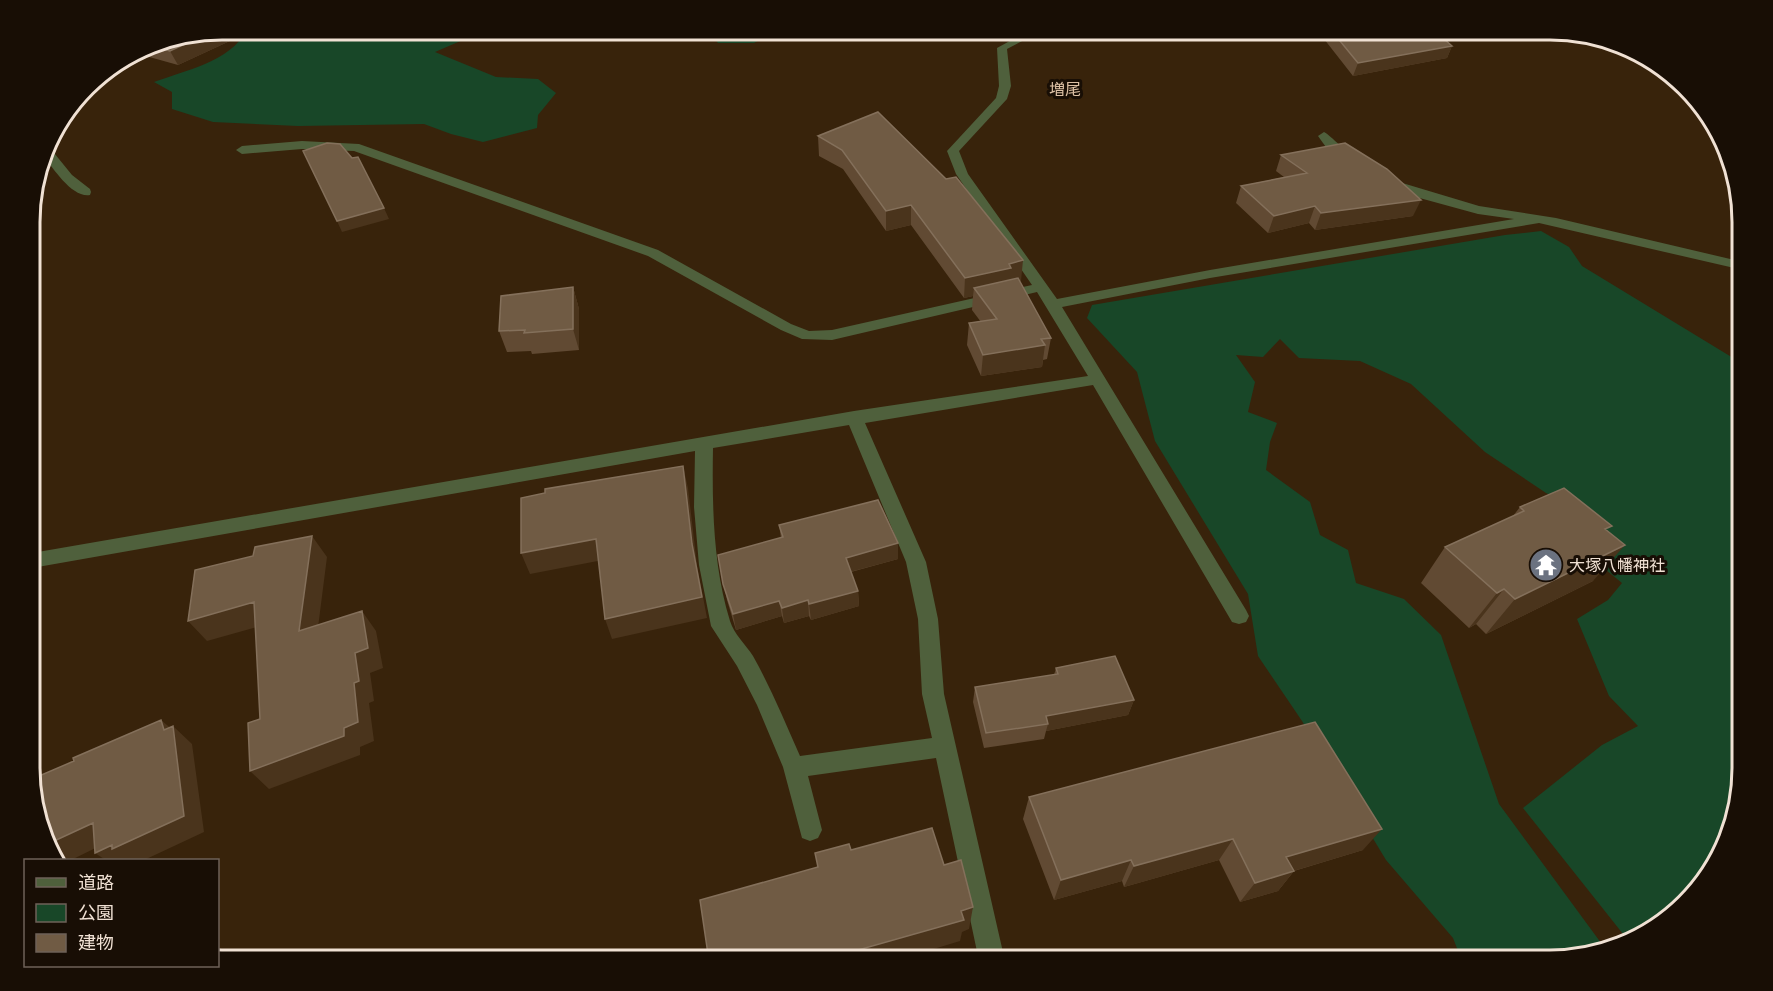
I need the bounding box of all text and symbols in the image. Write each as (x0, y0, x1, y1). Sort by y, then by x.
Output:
district label: 増尾 (1049, 80, 1081, 98)
temple icon: 大塚八幡神社 (1528, 547, 1564, 583)
place label: 大塚八幡神社 (1569, 556, 1665, 574)
legend (24, 859, 219, 967)
text: 道路 (78, 872, 114, 893)
text: 公園 (78, 902, 114, 923)
text: 建物 (78, 932, 114, 953)

